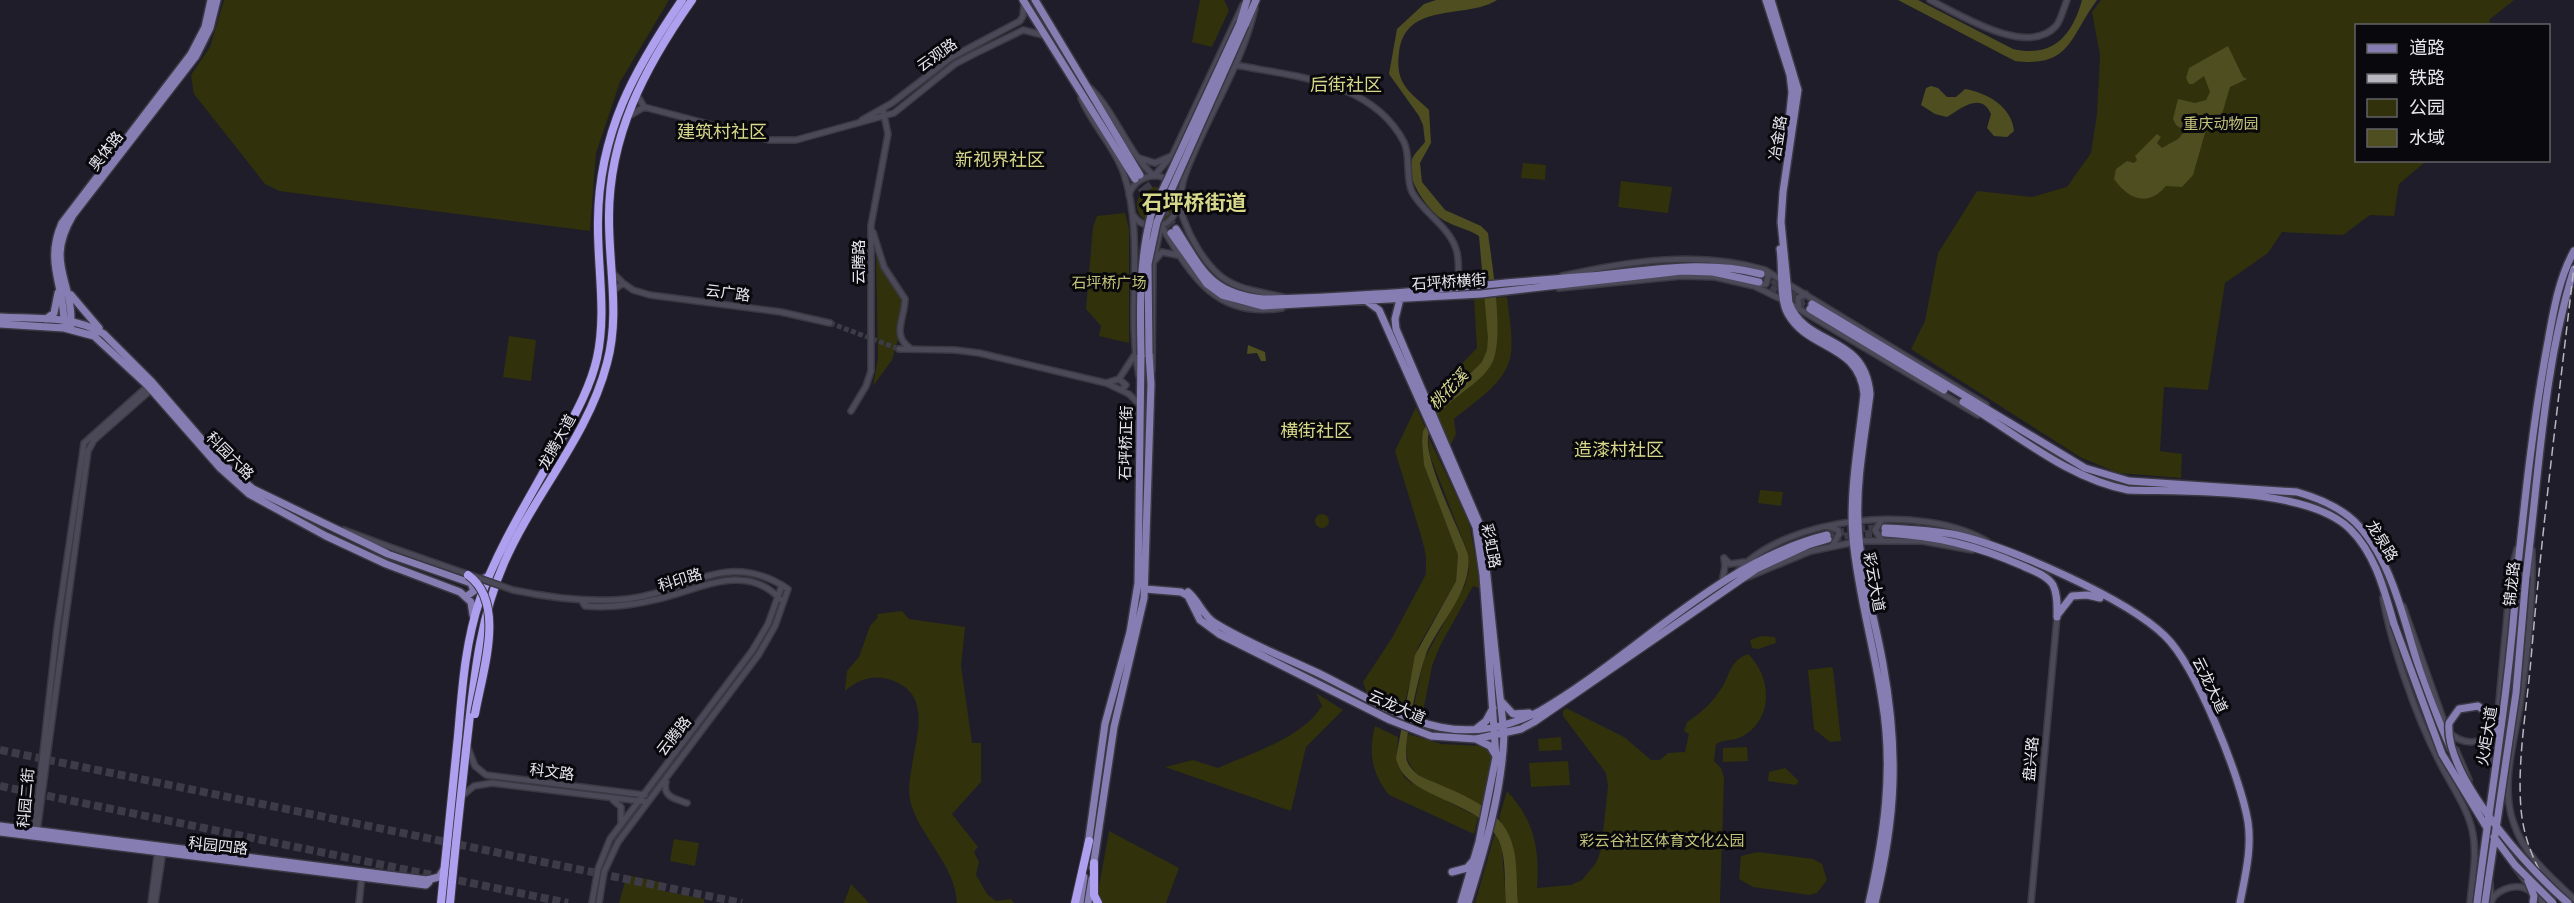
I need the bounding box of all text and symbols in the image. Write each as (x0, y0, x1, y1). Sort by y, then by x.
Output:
legend (2355, 24, 2550, 162)
street label: 云观路 (913, 34, 962, 77)
text: 道路 (2409, 36, 2445, 61)
text: 铁路 (2409, 66, 2445, 91)
district label: 后街社区 (1310, 73, 1382, 98)
text: 公园 (2409, 96, 2445, 121)
street label: 冶金路 (1765, 114, 1792, 162)
park label: 重庆动物园 (2183, 114, 2259, 135)
district label: 建筑村社区 (677, 120, 767, 145)
text: 水域 (2409, 126, 2445, 151)
street label: 奥体路 (84, 127, 129, 176)
district label: 新视界社区 (955, 148, 1045, 173)
district label: 石坪桥街道 (1142, 188, 1247, 218)
street label: 云腾路 (849, 239, 870, 285)
street label: 石坪桥横街 (1411, 269, 1487, 296)
park label: 石坪桥广场 (1071, 273, 1147, 294)
street label: 云广路 (704, 280, 752, 307)
water label: 桃花溪 (1424, 363, 1475, 415)
street label: 石坪桥正街 (1115, 405, 1138, 481)
street label: 龙腾大道 (534, 411, 581, 474)
district label: 横街社区 (1280, 419, 1352, 444)
street label: 科园六路 (201, 428, 258, 485)
district label: 造漆村社区 (1574, 438, 1664, 463)
street label: 龙泉路 (2361, 517, 2402, 566)
street label: 彩虹路 (1476, 522, 1505, 570)
street label: 彩云大道 (1858, 551, 1889, 613)
street label: 锦龙路 (2500, 561, 2525, 608)
street label: 科印路 (656, 564, 705, 597)
street label: 云龙大道 (2187, 654, 2232, 717)
street label: 云龙大道 (1365, 686, 1428, 729)
street label: 火炬大道 (2472, 705, 2503, 767)
street label: 云腾路 (652, 712, 697, 761)
street label: 盘兴路 (2019, 736, 2044, 782)
street label: 科文路 (528, 759, 576, 786)
street label: 科园二街 (13, 767, 40, 829)
park label: 彩云谷社区体育文化公园 (1579, 831, 1745, 852)
street label: 科园四路 (187, 833, 249, 860)

